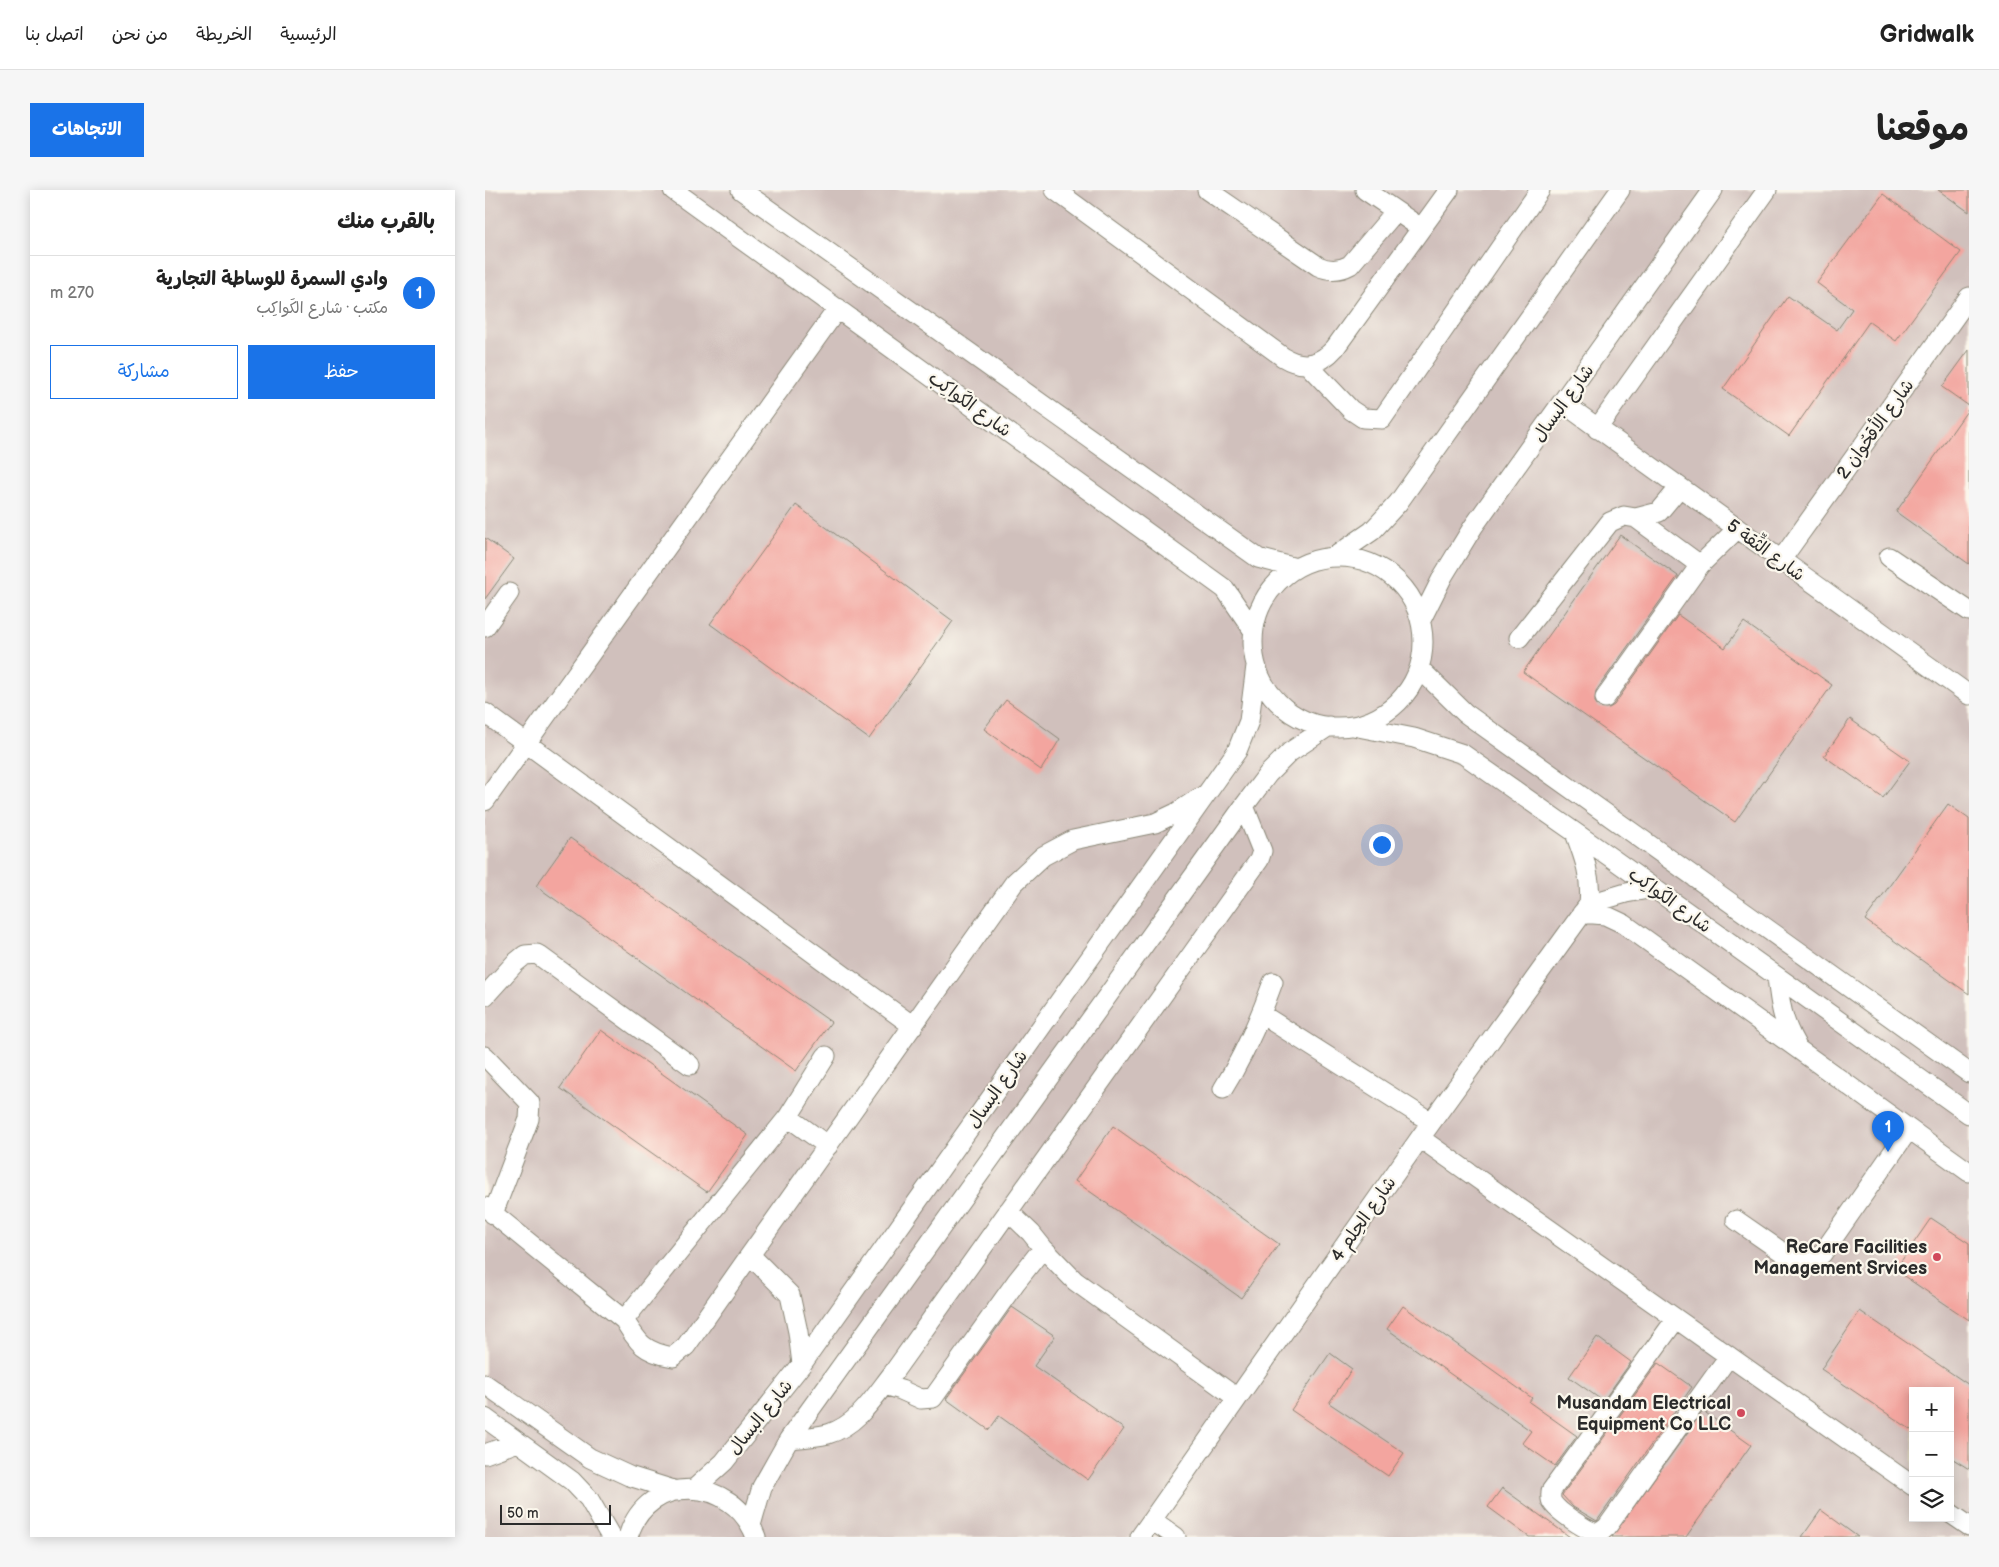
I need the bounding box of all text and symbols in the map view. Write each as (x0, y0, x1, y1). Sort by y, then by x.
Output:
text: Gridwalk (1880, 20, 1974, 49)
text: اتصل بنا (25, 24, 84, 45)
text: من نحن (112, 24, 168, 45)
text: الخريطة (196, 24, 252, 45)
text: الرئيسية (280, 24, 337, 45)
button: الاتجاهات (30, 103, 144, 157)
text: موقعنا (1876, 108, 1969, 151)
text: بالقرب منك (337, 209, 435, 234)
text: وادي السمرة للوساطة التجارية (156, 268, 388, 291)
text: 270 m (50, 284, 94, 303)
text: 1 (416, 284, 422, 303)
text: مكتب · شارع الكَواكِب (256, 299, 388, 318)
button: مشاركة (50, 345, 238, 399)
button: حفظ (248, 345, 435, 399)
street label: شارع البسال (1528, 360, 1599, 447)
street label: شارع الكَواكِب (924, 366, 1016, 442)
street label: شارع الأقحُوان 2 (1831, 374, 1919, 484)
street label: شارع الثِّقة 5 (1722, 512, 1811, 587)
your location (1369, 832, 1395, 858)
street label: شارع الكَواكِب (1624, 862, 1716, 938)
street label: شارع البسال (963, 1046, 1033, 1133)
pin: 1 (1872, 1111, 1904, 1152)
street label: شارع الحِلم 4 (1326, 1173, 1403, 1268)
place label: ReCare Facilities Management Srvices (1753, 1237, 1927, 1279)
marker: ReCare Facilities Management Srvices (1931, 1251, 1943, 1263)
street label: شارع البسال (724, 1375, 798, 1460)
map controls (1909, 1387, 1954, 1522)
button: + (1909, 1387, 1954, 1432)
place label: Musandam Electrical Equipment Co LLC (1556, 1393, 1731, 1435)
marker: Musandam Electrical Equipment Co LLC (1735, 1407, 1747, 1419)
button: − (1909, 1432, 1954, 1477)
button: layers (1909, 1477, 1954, 1522)
scale bar (500, 1502, 611, 1525)
text: 50 m (507, 1505, 539, 1522)

